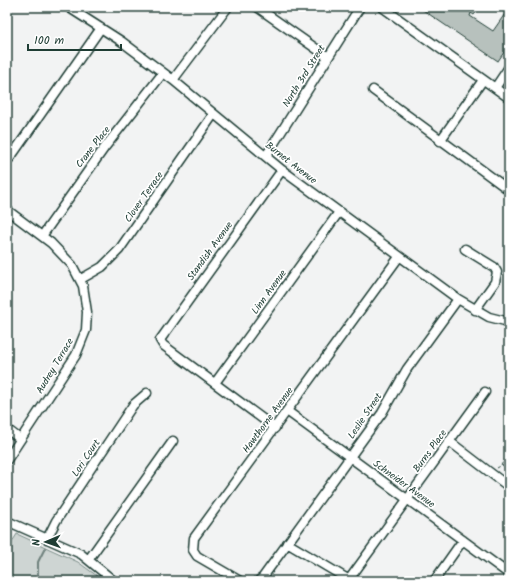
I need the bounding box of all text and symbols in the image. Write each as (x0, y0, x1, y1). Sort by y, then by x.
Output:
scale bar (28, 26, 121, 52)
text: 100 m (34, 31, 65, 50)
street label: North 3rd Street (278, 41, 330, 110)
street label: Crane Place (72, 122, 115, 171)
street label: Burnet Avenue (262, 138, 321, 189)
street label: Clover Terrace (120, 168, 168, 226)
street label: Standish Avenue (183, 218, 237, 284)
street label: Linn Avenue (247, 266, 291, 318)
street label: Audrey Terrace (32, 335, 78, 397)
street label: Hawthorne Avenue (238, 383, 298, 456)
street label: Leslie Street (344, 389, 387, 442)
street label: Burns Place (409, 426, 451, 476)
street label: Lori Court (68, 436, 105, 480)
street label: Schneider Avenue (370, 456, 439, 512)
north arrow (26, 522, 66, 562)
text: N (28, 538, 46, 546)

